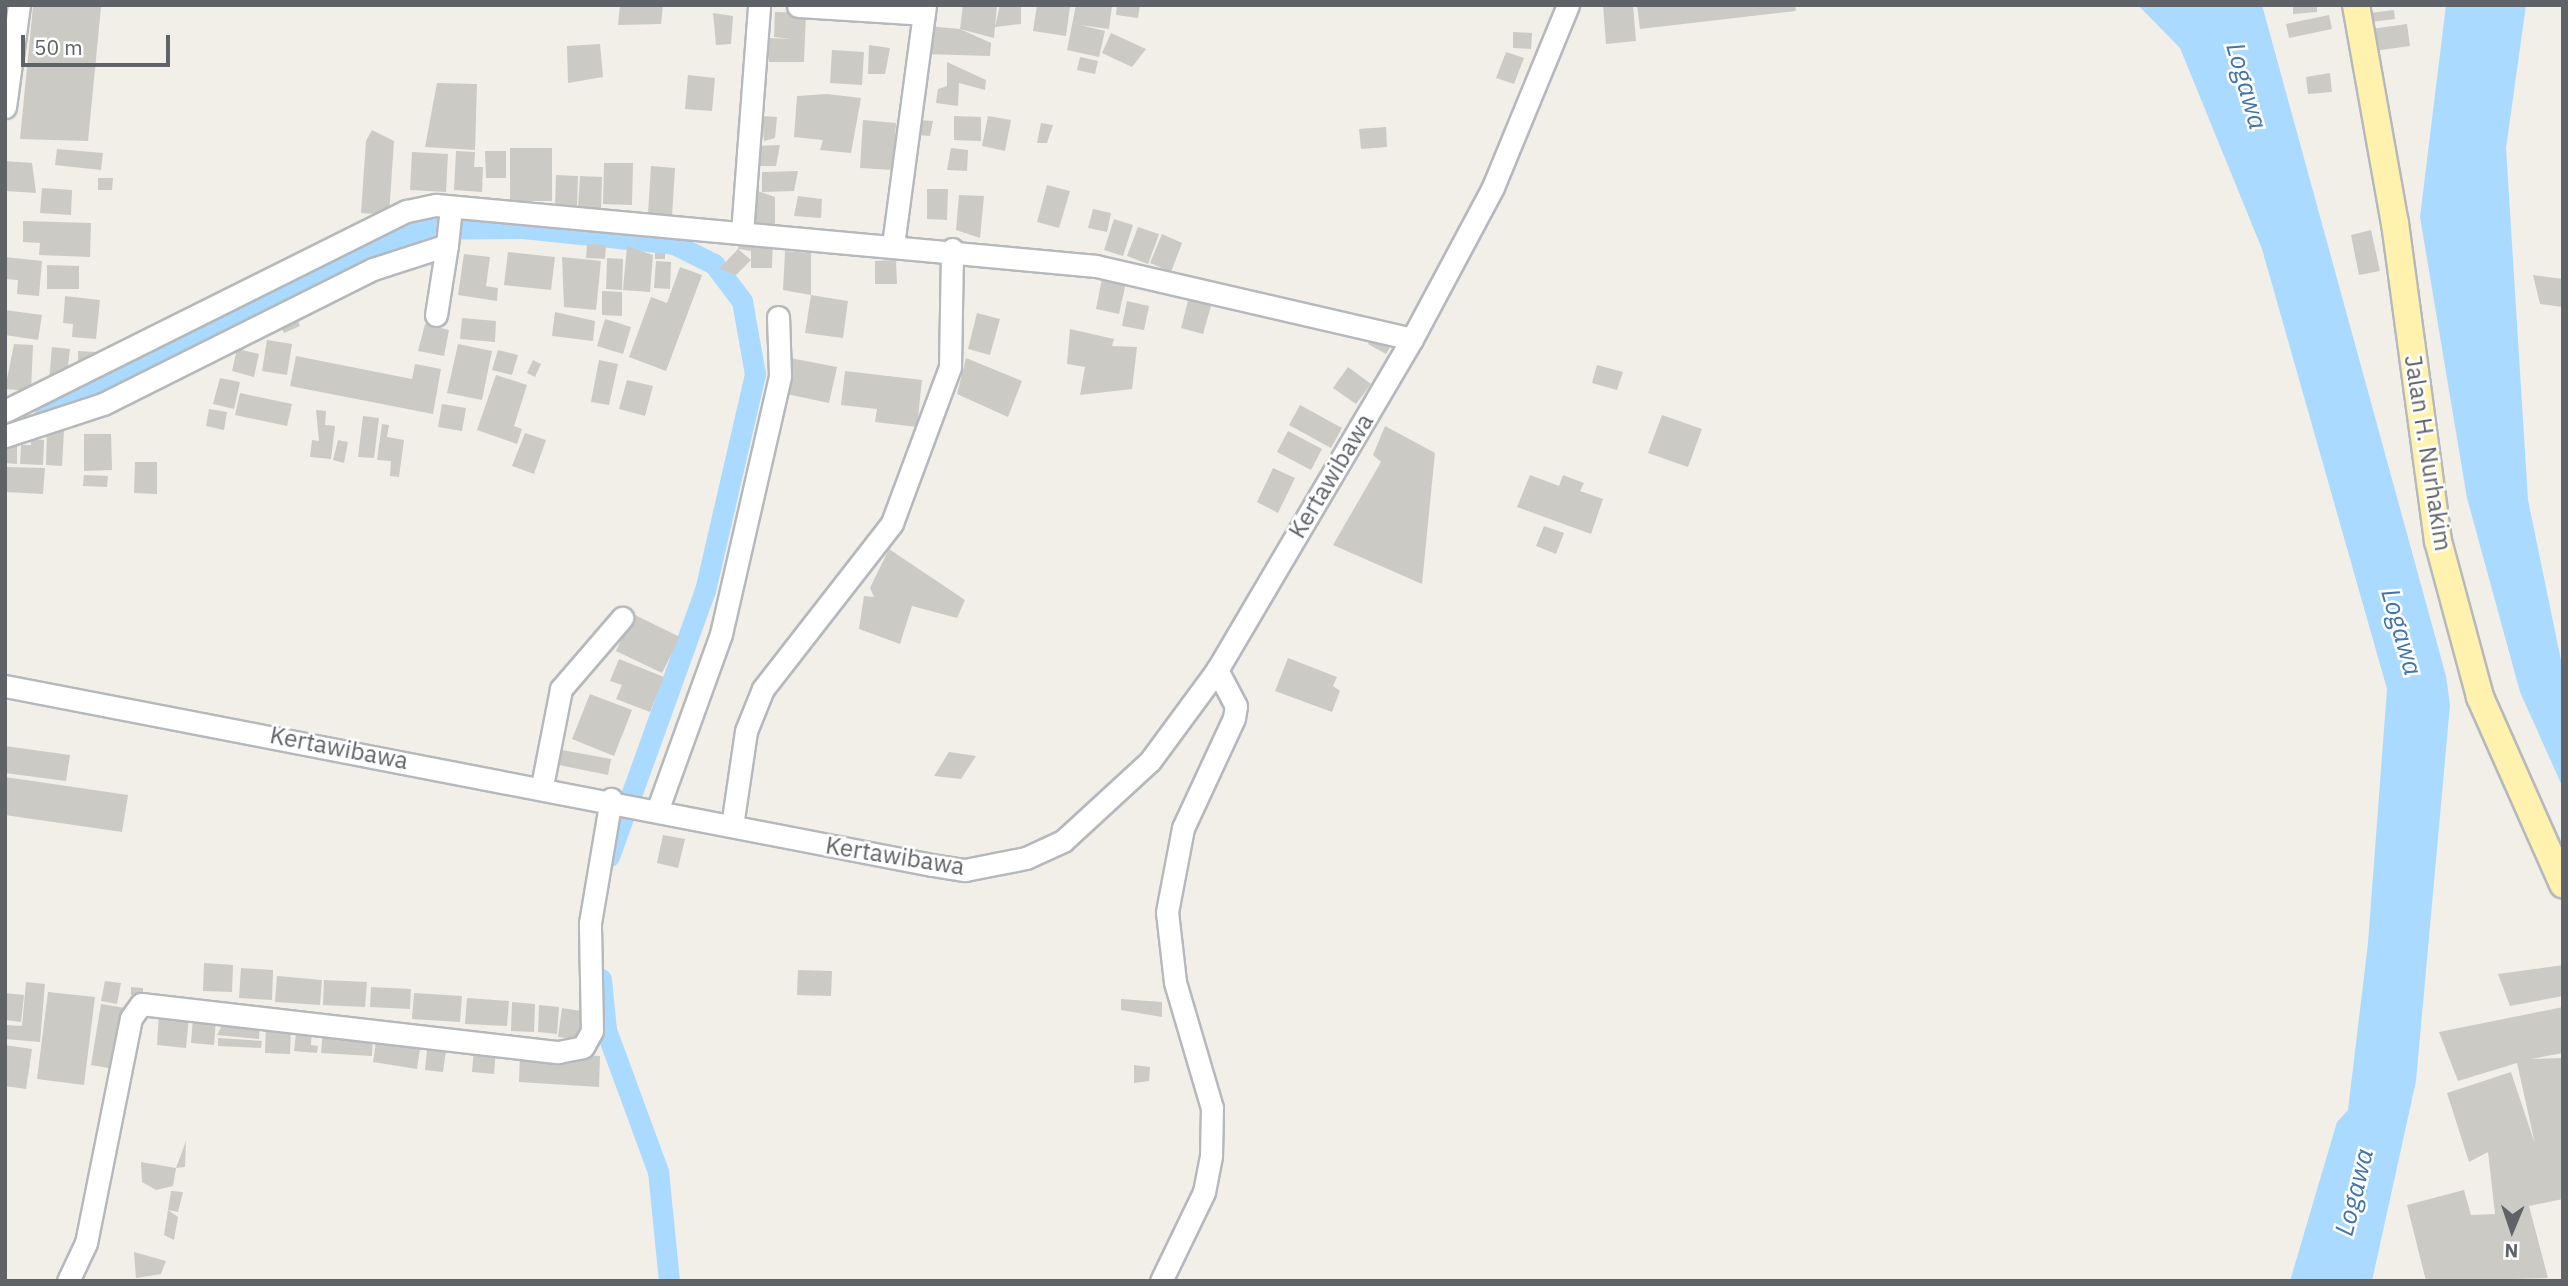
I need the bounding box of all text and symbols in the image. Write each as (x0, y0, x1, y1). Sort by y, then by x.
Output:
scale bar (24, 21, 173, 65)
text: 50 m (34, 33, 83, 61)
water label: Logawa (2220, 39, 2274, 133)
street label: Jalan H. Nurhakim (2398, 353, 2458, 553)
street label: Kertawibawa (1283, 409, 1379, 543)
water label: Logawa (2375, 585, 2429, 679)
street label: Kertawibawa (268, 721, 410, 775)
street label: Kertawibawa (824, 831, 966, 881)
water label: Logawa (2328, 1145, 2380, 1239)
north arrow (2477, 1195, 2547, 1265)
text: N (2504, 1239, 2519, 1263)

